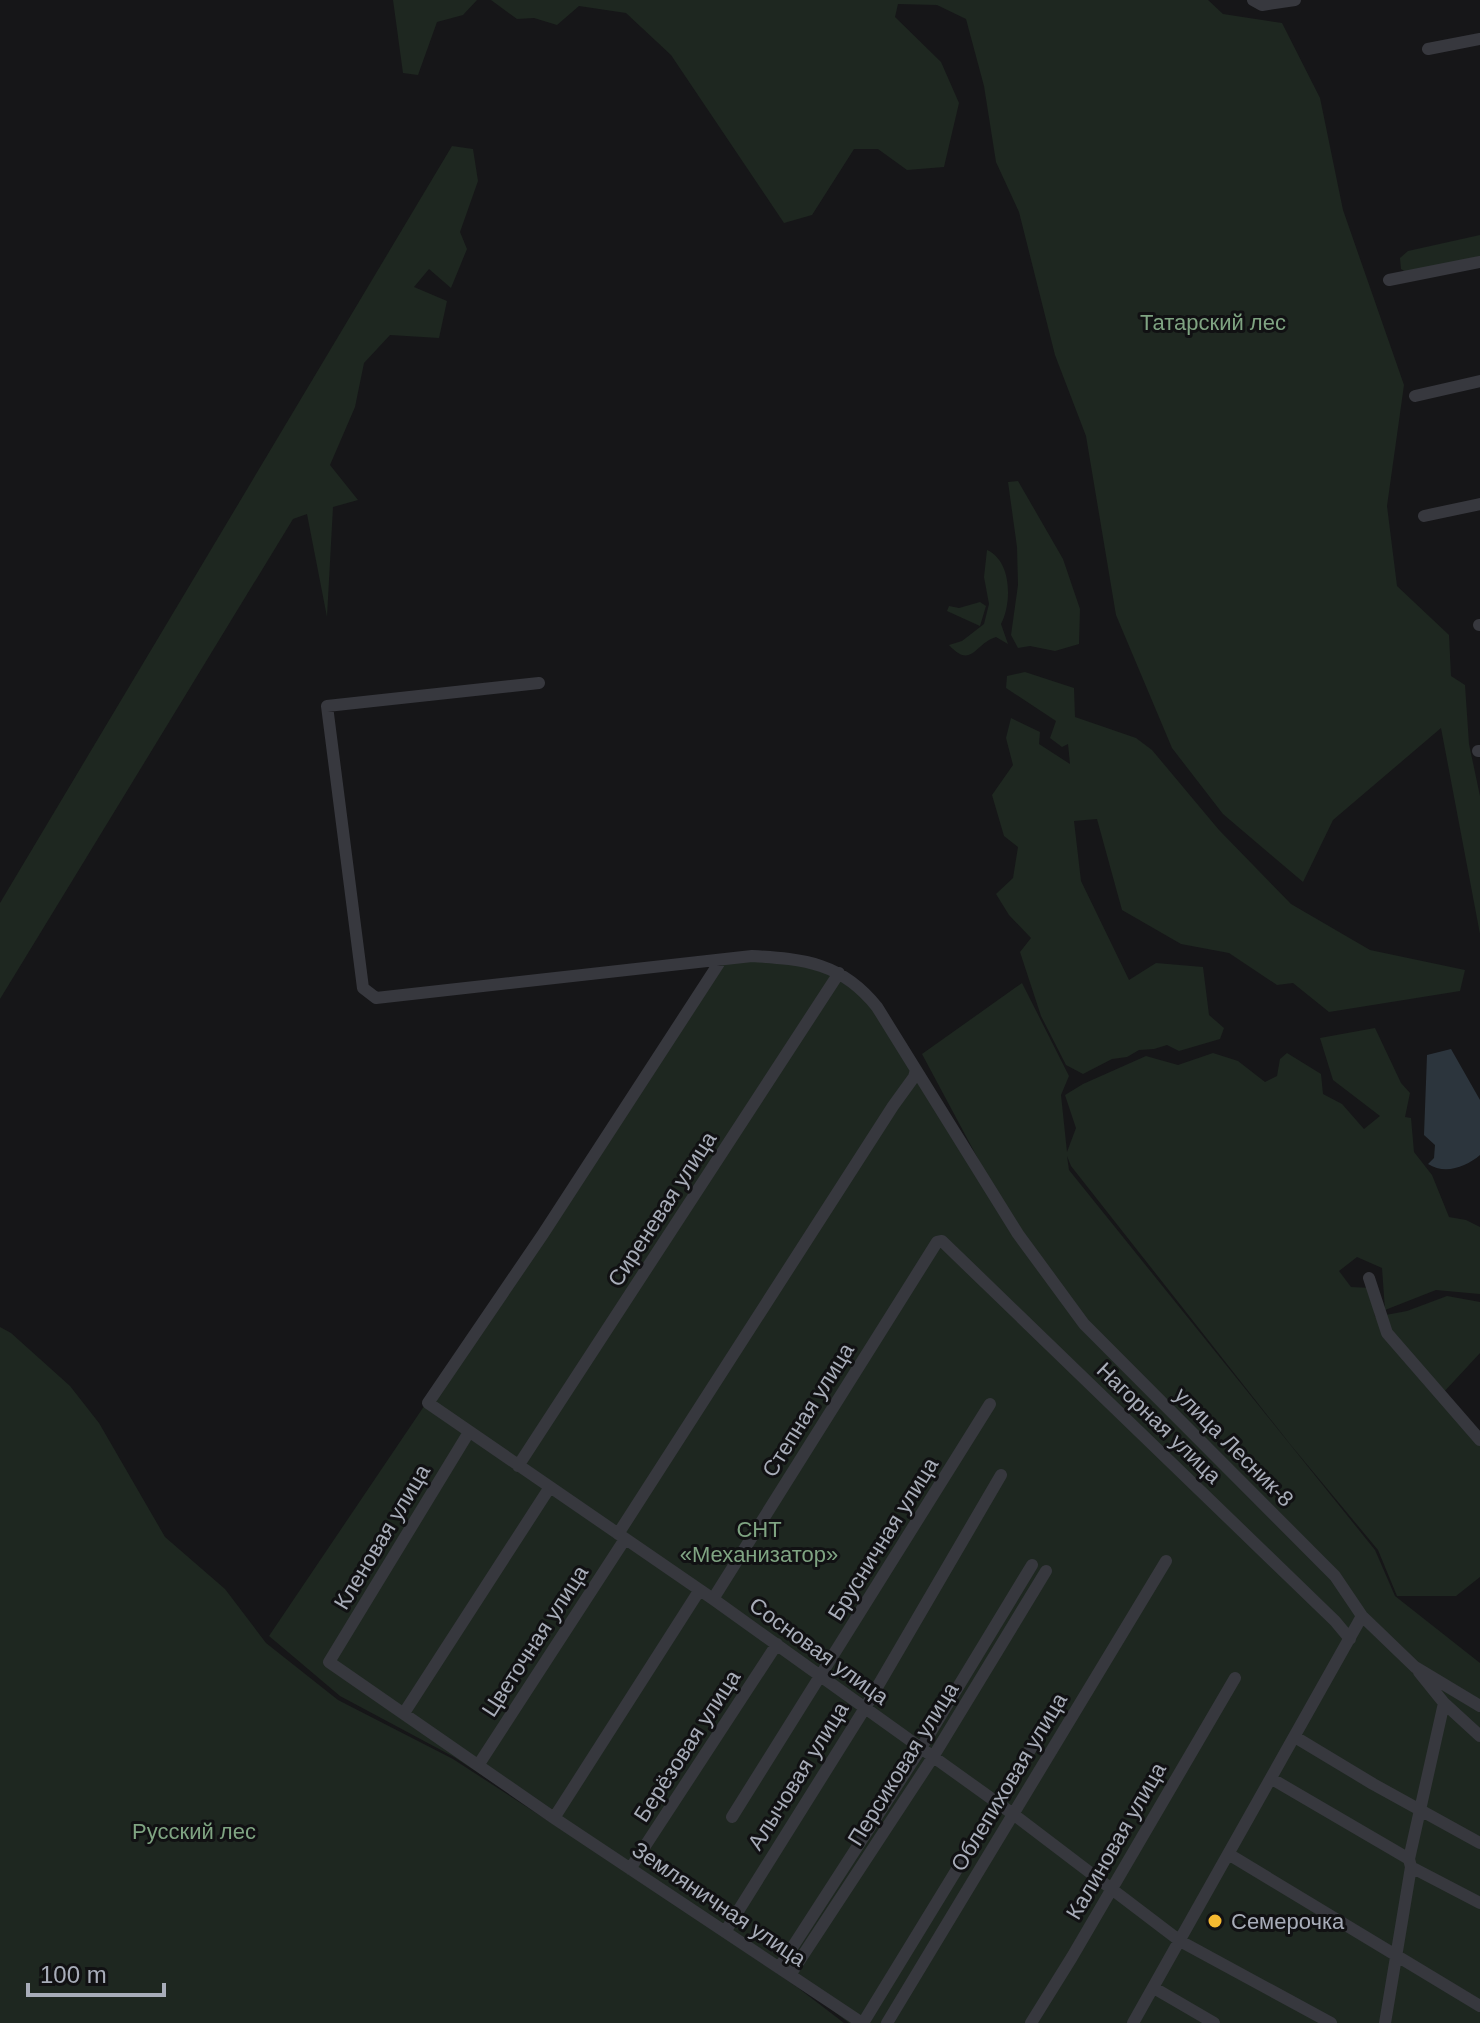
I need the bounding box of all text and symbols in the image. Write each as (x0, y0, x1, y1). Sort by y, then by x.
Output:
park label: Татарский лес (1140, 310, 1286, 335)
street label: Сиреневая улица (603, 1126, 722, 1291)
street label: Степная улица (757, 1338, 859, 1481)
street label: Нагорная улица (1092, 1357, 1227, 1489)
street label: улица Лесник-8 (1169, 1382, 1299, 1512)
street label: Брусничная улица (823, 1452, 944, 1625)
street label: Кленовая улица (329, 1459, 435, 1614)
park label: СНТ «Механизатор» (680, 1517, 838, 1567)
street label: Цветочная улица (477, 1560, 594, 1721)
street label: Сосновая улица (745, 1592, 894, 1710)
street label: Берёзовая улица (629, 1665, 746, 1826)
street label: Персиковая улица (843, 1677, 964, 1850)
street label: Облепиховая улица (946, 1688, 1072, 1876)
street label: Алычовая улица (743, 1697, 854, 1854)
street label: Калиновая улица (1061, 1758, 1171, 1924)
park label: Русский лес (132, 1819, 256, 1844)
street label: Земляничная улица (627, 1837, 811, 1972)
place label: Семерочка (1231, 1909, 1345, 1934)
marker: Семерочка (1206, 1912, 1224, 1930)
scale bar (28, 1947, 164, 1997)
text: 100 m (40, 1961, 107, 1988)

